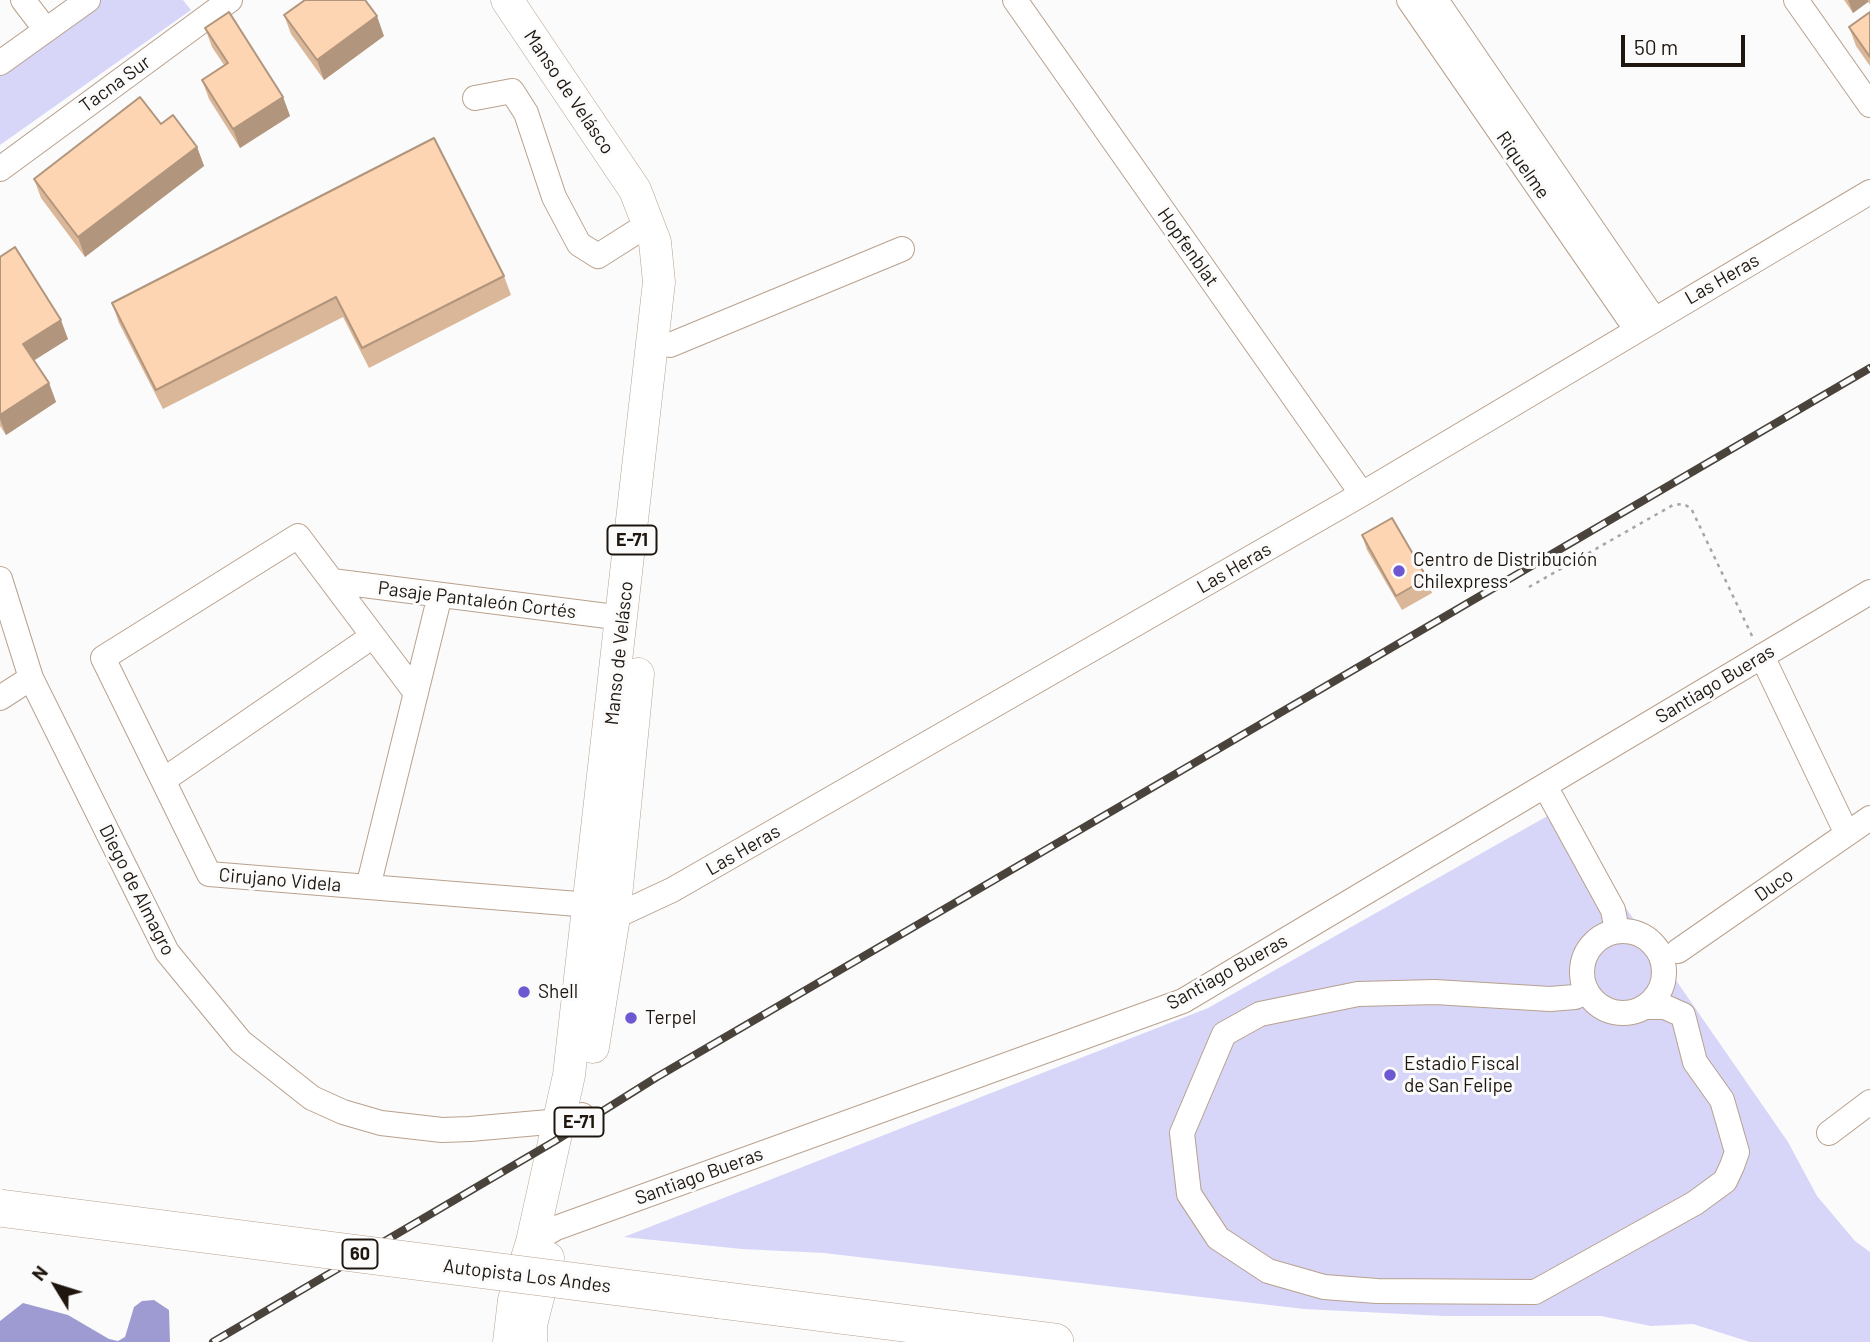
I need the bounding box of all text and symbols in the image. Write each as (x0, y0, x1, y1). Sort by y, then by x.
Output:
scale bar (1625, 21, 1749, 65)
street label: Manso de Velásco (519, 26, 619, 158)
text: 50 m (1634, 34, 1678, 59)
street label: Tacna Sur (75, 51, 155, 117)
street label: Riquelme (1491, 127, 1555, 203)
street label: Hopfenblat (1153, 203, 1223, 291)
street label: Las Heras (1681, 249, 1763, 309)
road number: E-71 (608, 526, 656, 554)
street label: Las Heras (1193, 538, 1275, 598)
place label: Centro de Distribución Chilexpress (1413, 549, 1597, 593)
marker: Centro de Distribución Chilexpress (1391, 563, 1407, 579)
street label: Pasaje Pantaleón Cortés (377, 577, 577, 623)
street label: Manso de Velásco (600, 580, 638, 726)
street label: Santiago Bueras (1651, 640, 1779, 728)
street label: Las Heras (702, 820, 784, 880)
street label: Diego de Almagro (94, 821, 180, 959)
street label: Cirujano Videla (218, 863, 342, 897)
street label: Duco (1750, 864, 1798, 906)
street label: Santiago Bueras (1163, 929, 1291, 1015)
place label: Shell (538, 981, 578, 1003)
marker: Shell (516, 984, 532, 1000)
place label: Terpel (645, 1007, 696, 1029)
marker: Terpel (623, 1010, 639, 1026)
place label: Estadio Fiscal de San Felipe (1404, 1053, 1519, 1097)
marker: Estadio Fiscal de San Felipe (1382, 1067, 1398, 1083)
road number: E-71 (554, 1107, 604, 1136)
street label: Santiago Bueras (632, 1142, 766, 1210)
road number: 60 (342, 1240, 378, 1268)
north arrow (21, 1251, 91, 1321)
street label: Autopista Los Andes (442, 1254, 612, 1298)
text: N (26, 1261, 52, 1285)

